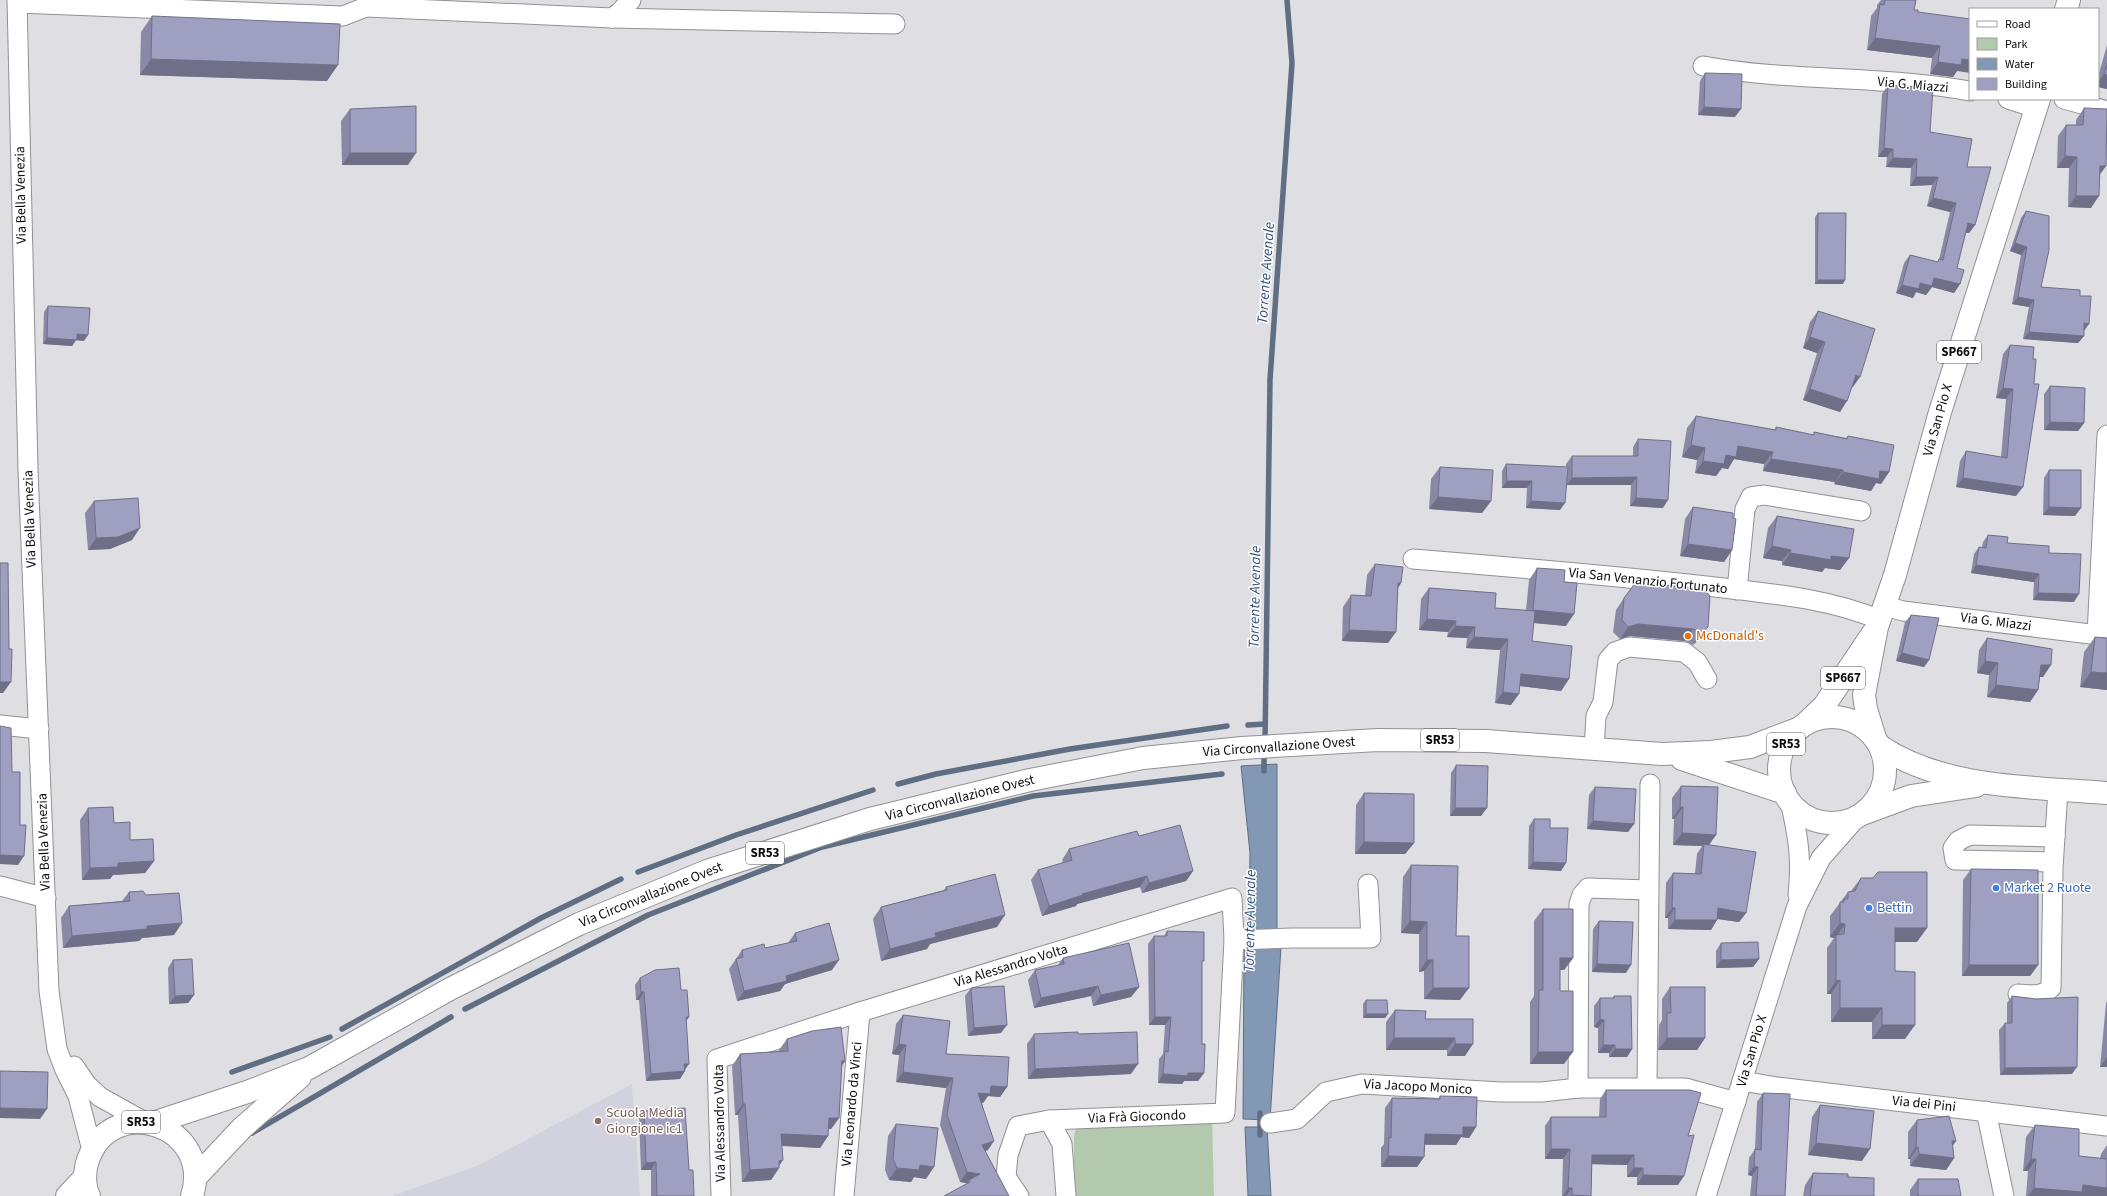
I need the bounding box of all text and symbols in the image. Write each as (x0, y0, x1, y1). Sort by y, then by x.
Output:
legend (1969, 8, 2099, 100)
text: Road (2005, 16, 2031, 33)
text: Park (2005, 36, 2027, 53)
text: Water (2005, 56, 2035, 73)
street label: Via G. Miazzi (1877, 72, 1949, 98)
text: Building (2005, 76, 2047, 93)
street label: Via Bella Venezia (10, 146, 32, 244)
water label: Torrente Avenale (1252, 221, 1280, 325)
road number: SP667 (1937, 341, 1981, 363)
street label: Via San Pio X (1918, 381, 1958, 459)
street label: Via Bella Venezia (18, 470, 42, 568)
water label: Torrente Avenale (1244, 546, 1266, 648)
street label: Via San Venanzio Fortunato (1568, 563, 1728, 599)
street label: Via G. Miazzi (1959, 608, 2033, 636)
place label: McDonald's (1696, 626, 1764, 646)
marker: McDonald's (1683, 631, 1693, 641)
road number: SP667 (1821, 667, 1865, 689)
road number: SR53 (1421, 729, 1459, 751)
street label: Via Circonvallazione Ovest (1202, 732, 1356, 762)
road number: SR53 (1767, 733, 1805, 755)
street label: Via Circonvallazione Ovest (883, 770, 1037, 826)
street label: Via Bella Venezia (32, 793, 56, 891)
road number: SR53 (746, 842, 784, 864)
street label: Via Circonvallazione Ovest (576, 857, 726, 933)
water label: Torrente Avenale (1239, 870, 1261, 972)
place label: Market 2 Ruote (2004, 878, 2091, 898)
marker: Market 2 Ruote (1991, 883, 2001, 893)
place label: Bettin (1877, 898, 1912, 918)
marker: Bettin (1864, 903, 1874, 913)
street label: Via Alessandro Volta (952, 939, 1070, 993)
street label: Via San Pio X (1732, 1012, 1772, 1090)
street label: Via Leonardo da Vinci (837, 1041, 867, 1167)
street label: Via Alessandro Volta (709, 1064, 731, 1182)
street label: Via Jacopo Monico (1363, 1074, 1473, 1100)
street label: Via dei Pini (1891, 1091, 1957, 1117)
place label: Scuola Media Giorgione ic1 (606, 1103, 684, 1139)
street label: Via Frà Giocondo (1088, 1105, 1186, 1129)
road number: SR53 (122, 1111, 160, 1133)
marker: Scuola Media Giorgione ic1 (593, 1116, 603, 1126)

